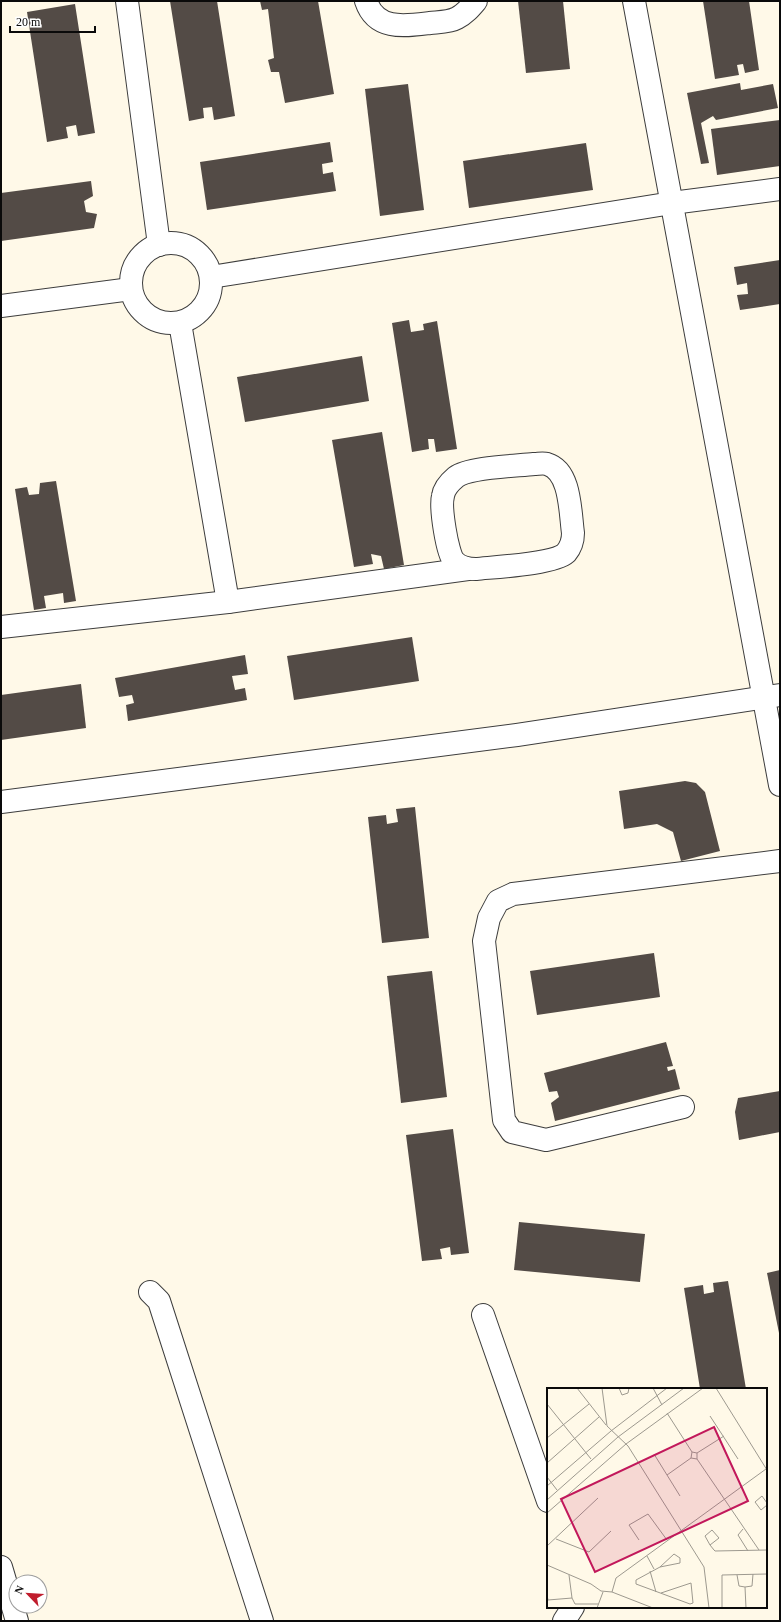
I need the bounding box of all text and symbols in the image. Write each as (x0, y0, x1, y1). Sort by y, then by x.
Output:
scale bar (10, 8, 95, 34)
text: 20 m (16, 15, 41, 29)
inset map (547, 1388, 767, 1608)
north arrow (8, 1574, 48, 1614)
text: N (12, 1584, 26, 1596)

